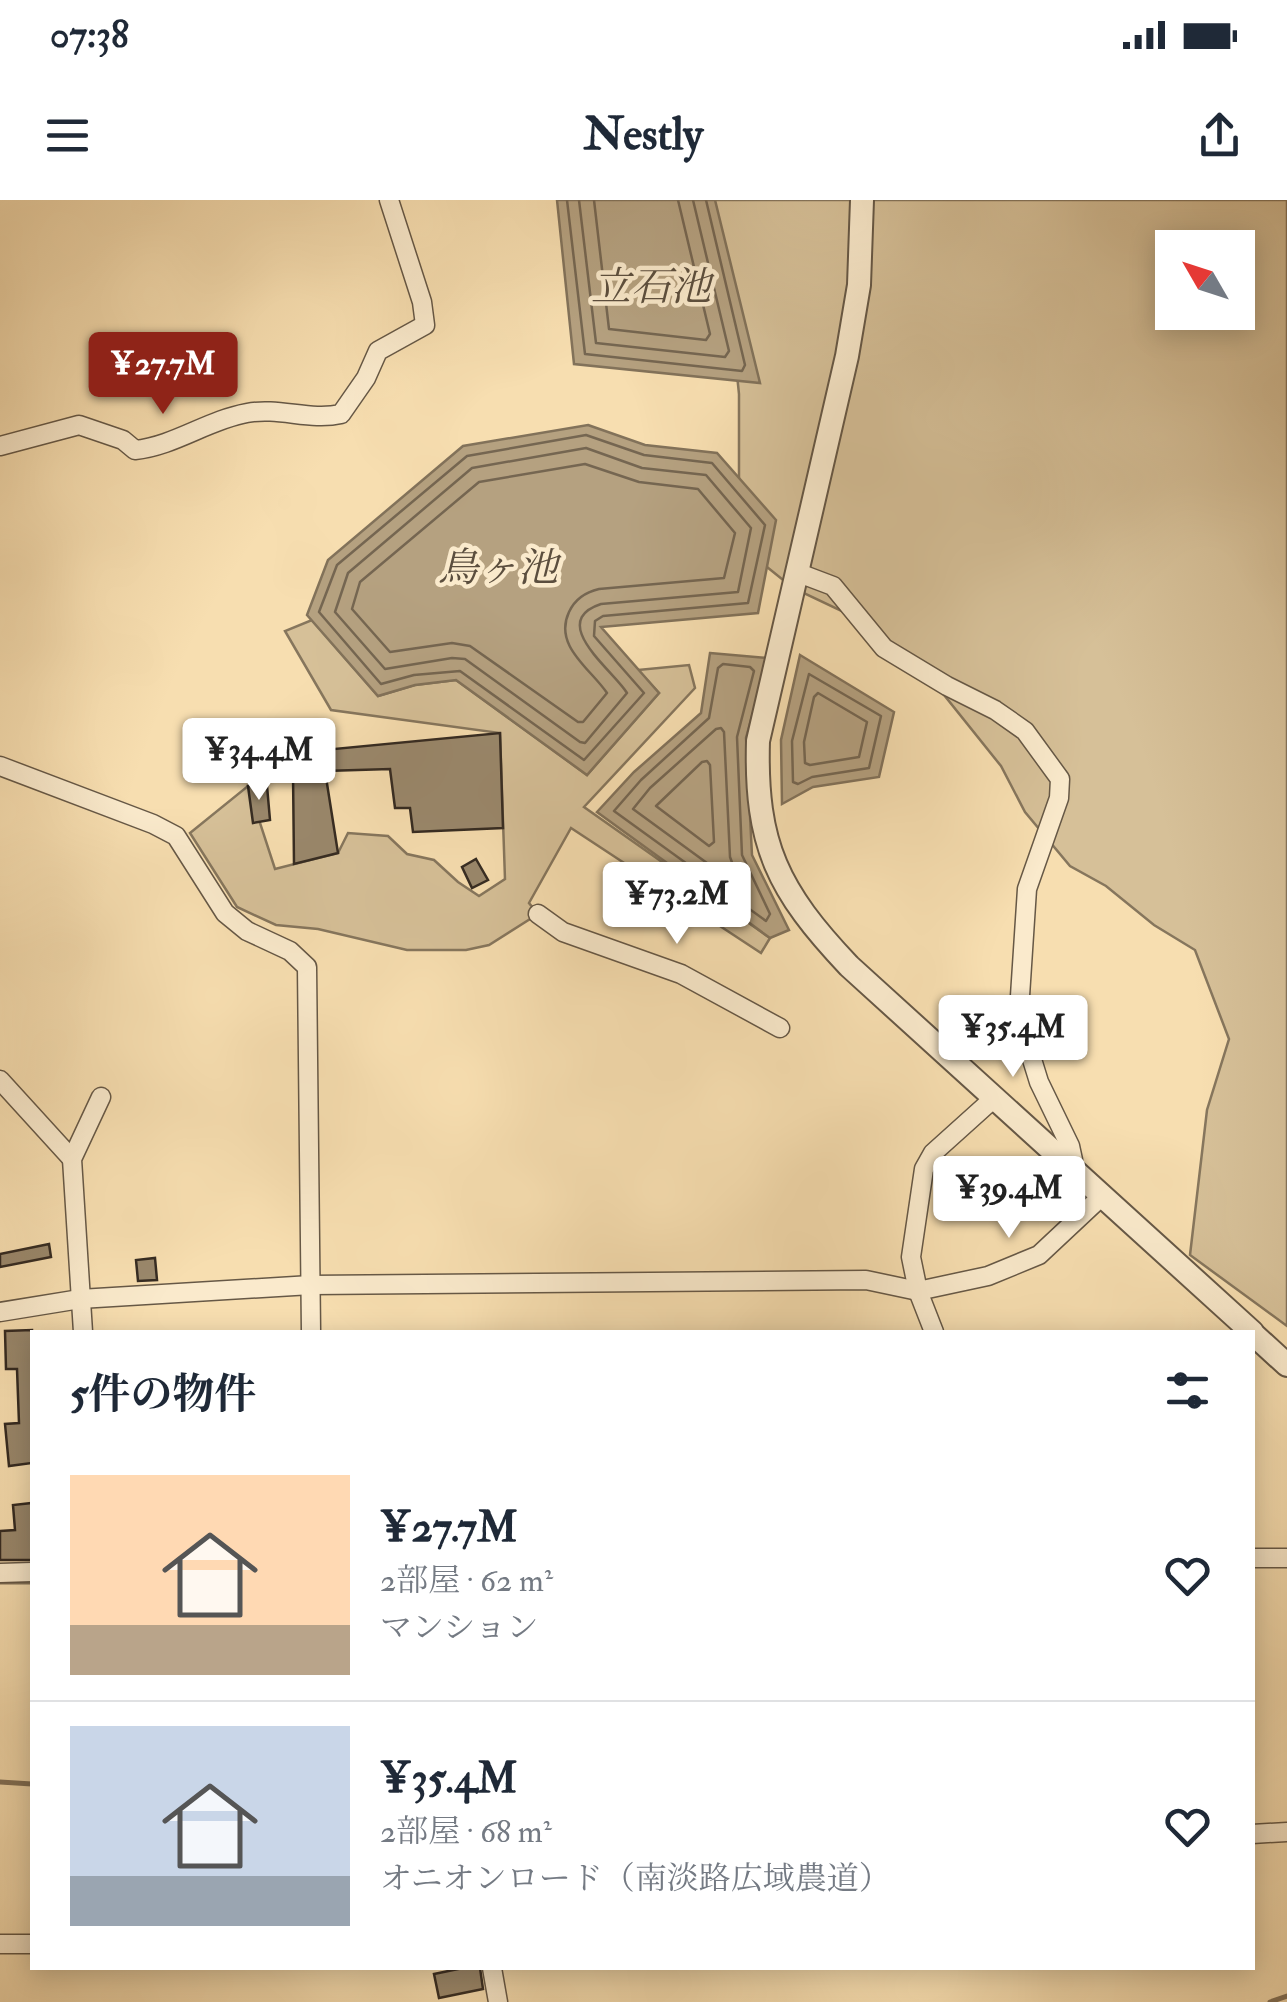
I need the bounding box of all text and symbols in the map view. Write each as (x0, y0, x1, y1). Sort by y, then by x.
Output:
text: 07:38 (50, 11, 129, 59)
text: Nestly (584, 107, 703, 163)
icon: menu (40, 108, 95, 163)
icon: share (1192, 108, 1247, 163)
north arrow (1155, 230, 1255, 330)
map controls (1155, 230, 1255, 330)
water label: 立石池 (591, 262, 715, 313)
pin: ¥27.7M (82, 332, 244, 417)
text: ¥27.7M (111, 344, 215, 384)
water label: 鳥ヶ池 (438, 543, 562, 594)
pin: ¥34.4M (178, 718, 340, 803)
text: ¥34.4M (204, 730, 314, 770)
pin: ¥73.2M (596, 862, 758, 947)
text: ¥73.2M (625, 874, 729, 914)
pin: ¥35.4M (932, 995, 1094, 1080)
text: ¥35.4M (961, 1007, 1065, 1047)
pin: ¥39.4M (928, 1156, 1090, 1241)
text: ¥39.4M (955, 1168, 1063, 1208)
icon: filters (1160, 1363, 1215, 1418)
text: 5件の物件 (70, 1369, 256, 1421)
text: ¥27.7M (380, 1502, 518, 1554)
icon: home (150, 1515, 270, 1635)
icon: heart (1160, 1548, 1215, 1603)
text: 2部屋 · 62 m² (380, 1561, 553, 1601)
text: マンション (380, 1608, 539, 1648)
text: ¥35.4M (380, 1753, 517, 1805)
icon: home (150, 1766, 270, 1886)
icon: heart (1160, 1799, 1215, 1854)
text: 2部屋 · 68 m² (380, 1812, 552, 1852)
text: オニオンロード（南淡路広域農道） (380, 1859, 891, 1899)

